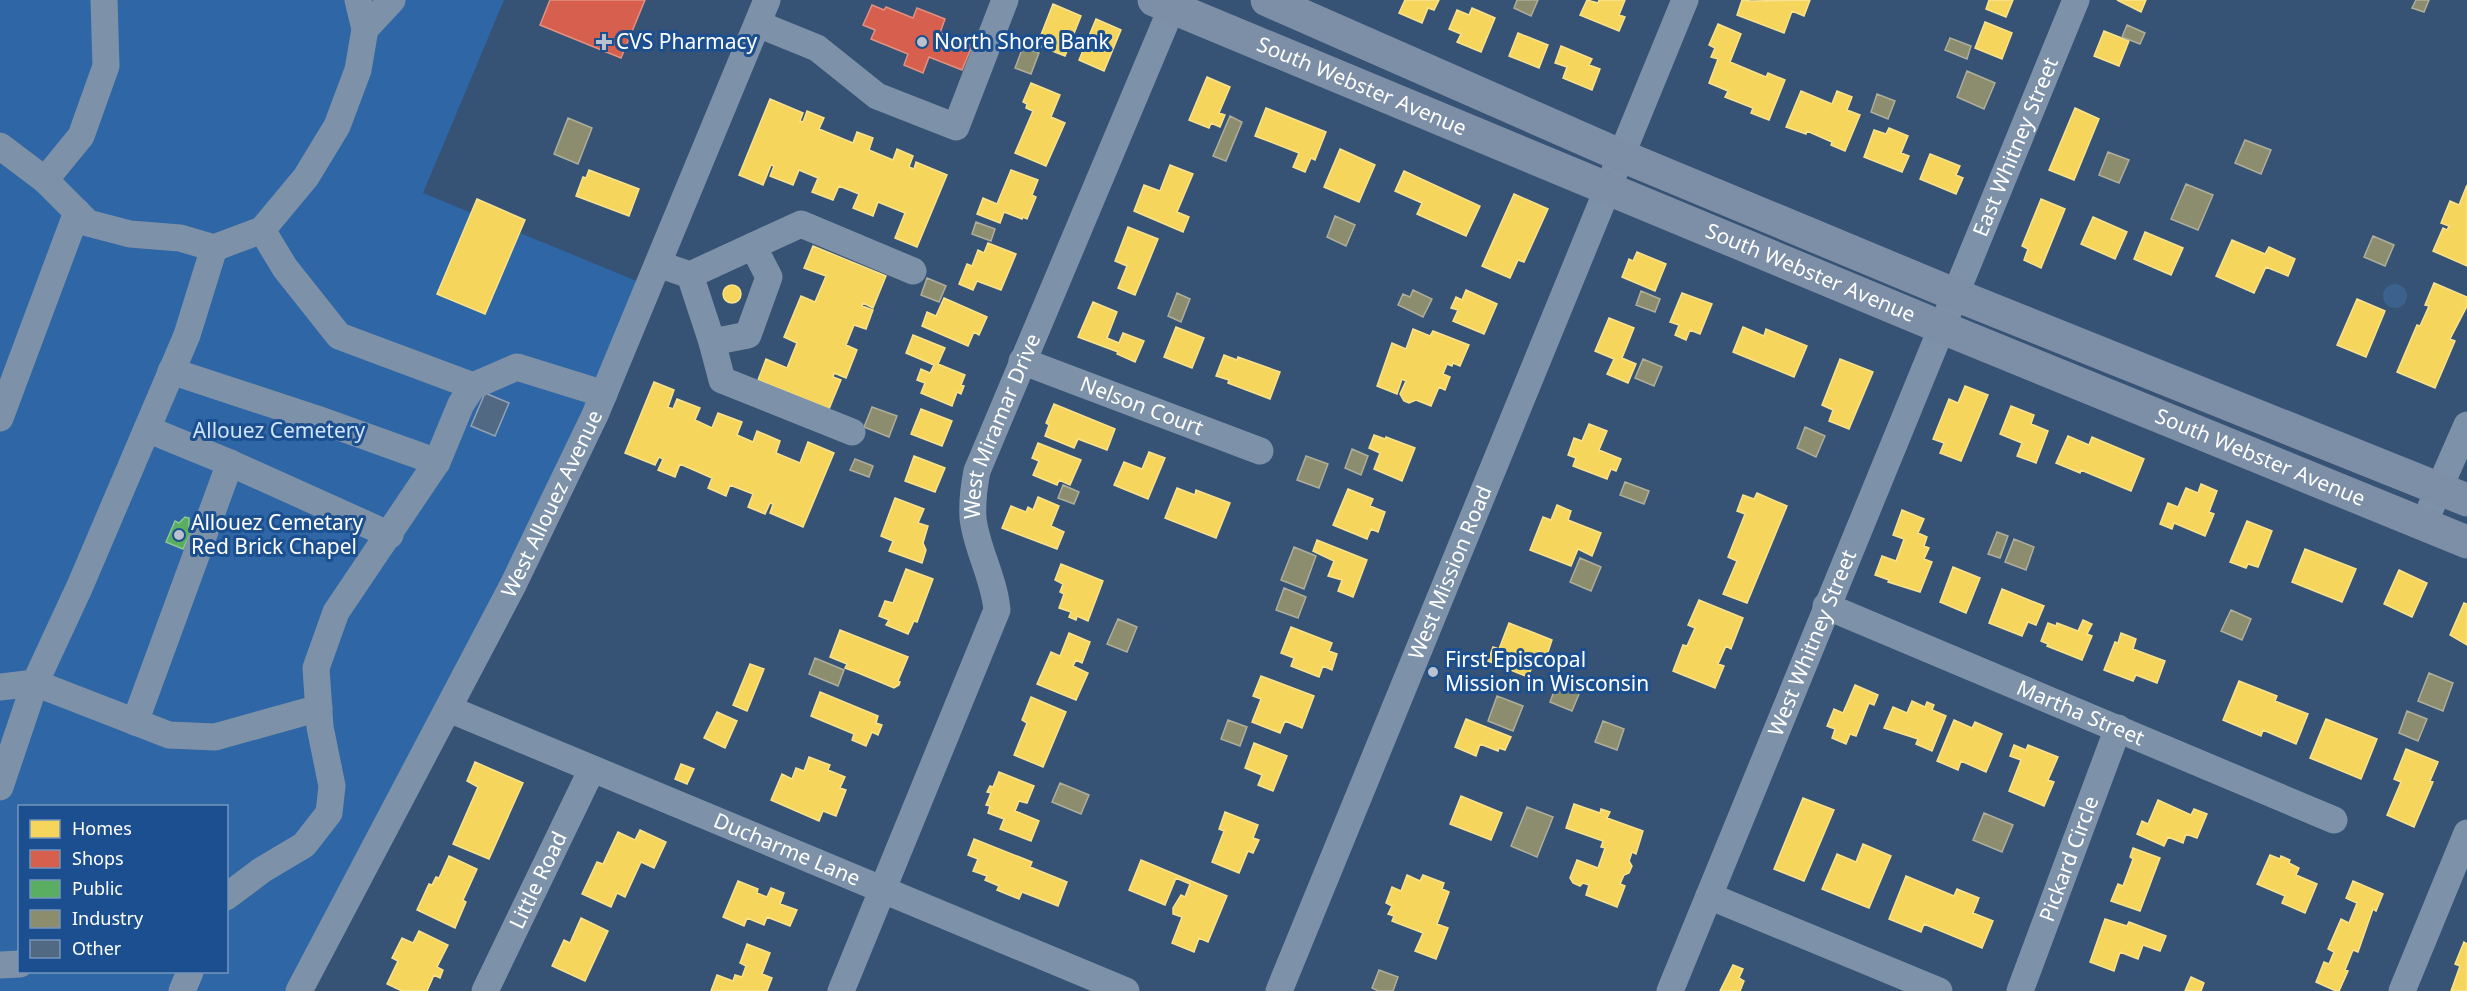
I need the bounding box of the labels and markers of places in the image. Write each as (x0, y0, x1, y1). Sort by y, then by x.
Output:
place label: CVS Pharmacy (616, 27, 757, 55)
place label: North Shore Bank (934, 27, 1111, 55)
marker: CVS Pharmacy (597, 35, 611, 49)
marker: North Shore Bank (915, 35, 929, 49)
place label: Allouez Cemetary Red Brick Chapel (191, 508, 364, 560)
marker: Allouez Cemetary Red Brick Chapel (172, 528, 186, 542)
place label: First Episcopal Mission in Wisconsin (1445, 645, 1649, 697)
marker: First Episcopal Mission in Wisconsin (1426, 665, 1440, 679)

